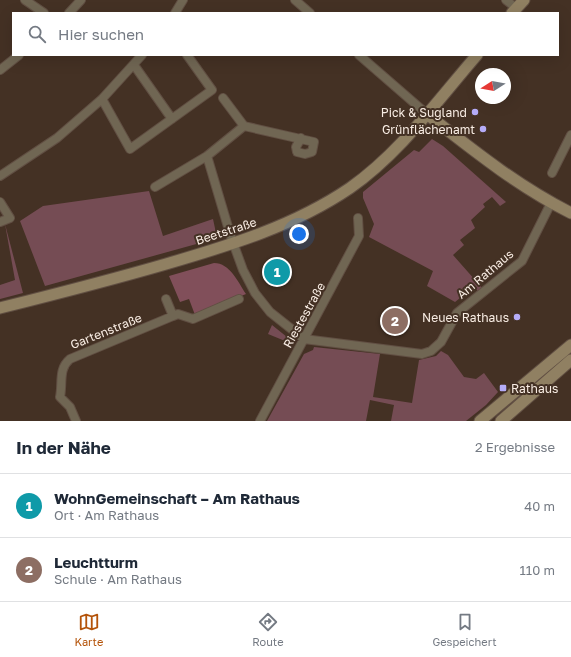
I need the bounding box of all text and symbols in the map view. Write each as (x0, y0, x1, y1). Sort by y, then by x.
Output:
search box (12, 12, 559, 56)
icon: search (26, 23, 48, 45)
text: Hier suchen (58, 25, 144, 43)
north arrow (475, 68, 511, 104)
place label: Pick & Sugland (381, 105, 467, 120)
marker: Pick & Sugland (470, 107, 480, 117)
place label: Grünflächenamt (382, 122, 475, 137)
marker: Grünflächenamt (478, 124, 488, 134)
street label: Beetstraße (194, 214, 258, 248)
your location (289, 224, 309, 244)
street label: Am Rathaus (454, 246, 516, 302)
pin: 1 (264, 257, 290, 287)
street label: Riestestraße (280, 279, 328, 351)
pin: 2 (382, 306, 408, 336)
street label: Gartenstraße (68, 310, 144, 352)
place label: Neues Rathaus (422, 310, 509, 325)
marker: Neues Rathaus (512, 312, 522, 322)
place label: Rathaus (511, 381, 558, 396)
marker: Rathaus (498, 383, 508, 393)
text: In der Nähe (16, 437, 111, 458)
text: 2 Ergebnisse (475, 439, 555, 455)
text: WohnGemeinschaft – Am Rathaus (54, 489, 300, 507)
text: 1 (26, 498, 32, 514)
text: 40 m (524, 498, 555, 514)
text: Ort · Am Rathaus (54, 507, 159, 523)
text: Leuchtturm (54, 553, 138, 571)
text: 2 (25, 562, 33, 578)
text: 110 m (520, 562, 555, 578)
text: Schule · Am Rathaus (54, 571, 182, 587)
tab: Karte (74, 611, 103, 648)
tab: Route (252, 611, 284, 648)
tab: Gespeichert (432, 611, 497, 648)

